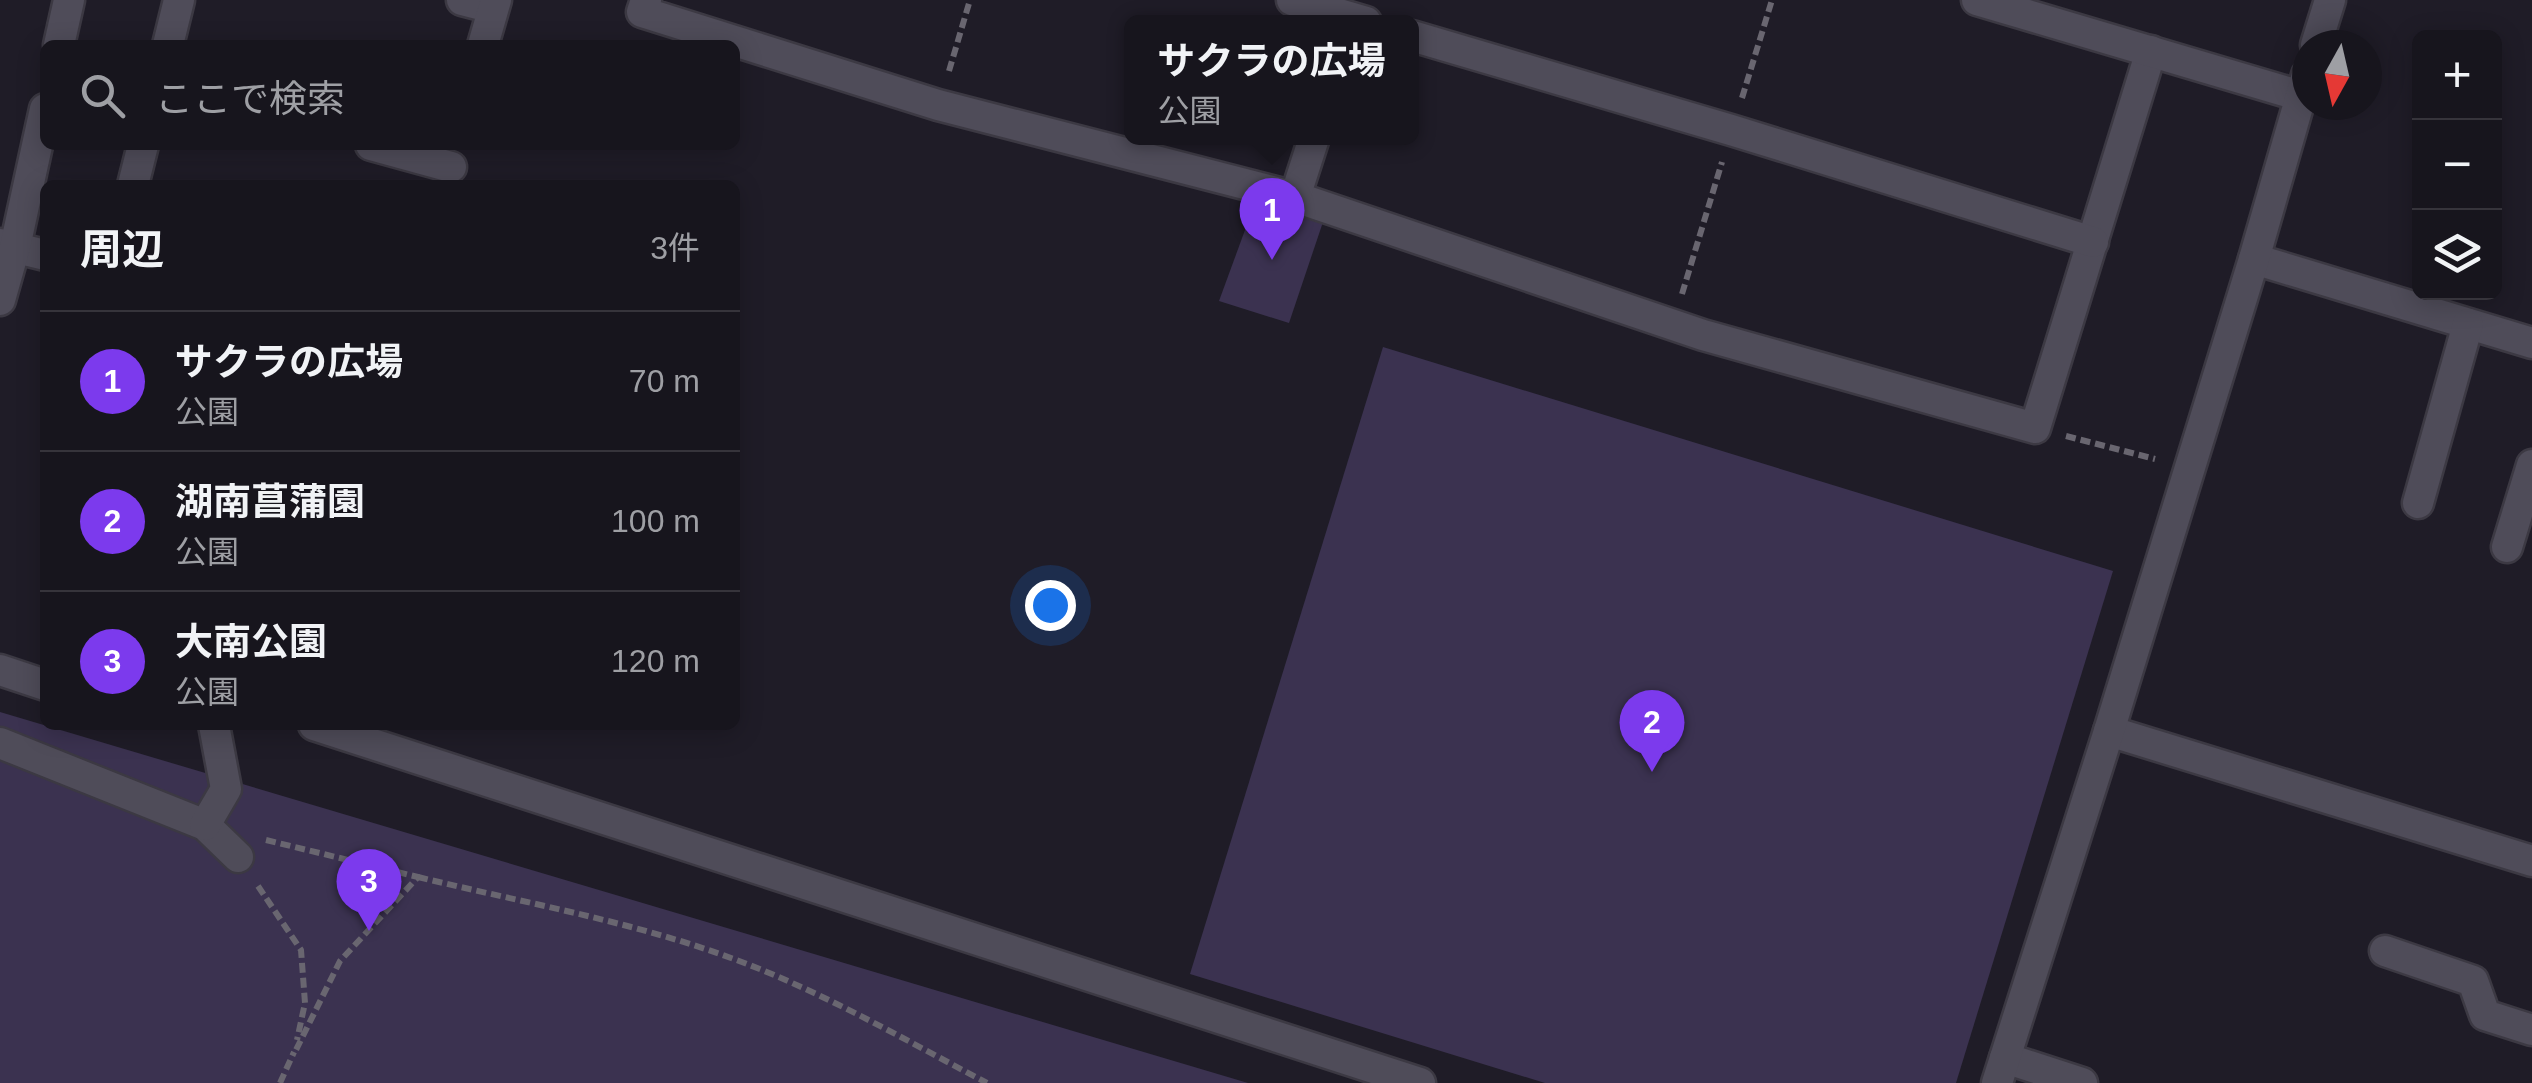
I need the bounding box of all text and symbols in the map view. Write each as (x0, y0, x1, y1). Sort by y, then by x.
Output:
popup (1124, 15, 1419, 145)
north arrow (2292, 30, 2382, 120)
map controls (2412, 30, 2502, 300)
button: + (2412, 30, 2502, 120)
search box (40, 40, 740, 150)
text: サクラの広場 (1157, 40, 1386, 82)
icon: search (75, 68, 130, 123)
text: ここで検索 (155, 78, 345, 120)
text: 公園 (1157, 93, 1222, 129)
button: − (2412, 120, 2502, 210)
pin: 1 (1240, 178, 1304, 260)
button: layers (2412, 210, 2502, 300)
text: 周辺 (80, 226, 164, 273)
text: 3件 (650, 230, 700, 266)
text: サクラの広場 (175, 341, 403, 383)
text: 1 (104, 363, 121, 399)
text: 70 m (629, 363, 700, 399)
text: 公園 (175, 394, 239, 430)
text: 湖南菖蒲園 (175, 481, 365, 523)
text: 2 (104, 503, 121, 539)
text: 100 m (611, 503, 700, 539)
text: 公園 (175, 534, 239, 570)
your location (1025, 580, 1076, 631)
text: 大南公園 (175, 621, 327, 663)
text: 3 (104, 643, 121, 679)
text: 120 m (611, 643, 700, 679)
text: 公園 (175, 674, 239, 710)
pin: 2 (1620, 690, 1684, 772)
pin: 3 (336, 848, 402, 931)

